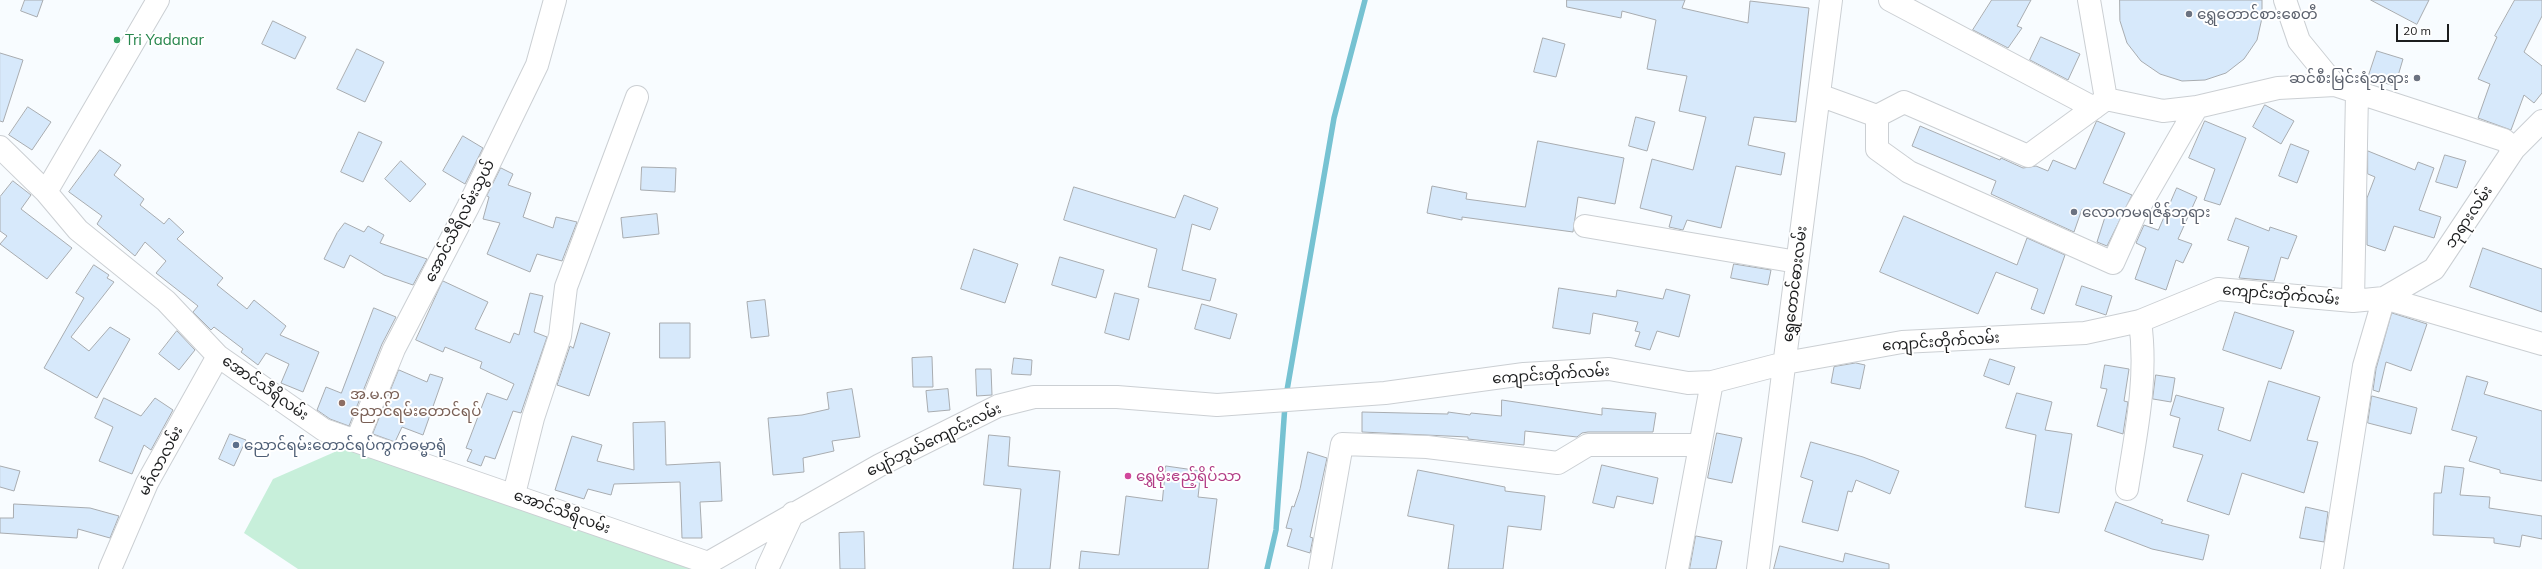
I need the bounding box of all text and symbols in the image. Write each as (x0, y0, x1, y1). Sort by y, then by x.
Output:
place label: ရွှေတောင်စားစေတီ (2197, 5, 2318, 23)
marker: ရွှေတောင်စားစေတီ (2184, 9, 2194, 19)
scale bar (2398, 16, 2451, 42)
text: 20 m (2403, 23, 2431, 38)
place label: Tri Yadanar (125, 31, 204, 49)
marker: Tri Yadanar (112, 35, 122, 45)
place label: ဆင်စီးမြင်းရံဘုရား (2289, 69, 2409, 87)
marker: ဆင်စီးမြင်းရံဘုရား (2412, 73, 2422, 83)
street label: အောင်သီရိလမ်းသွယ် (421, 157, 499, 285)
street label: ဘုရားလမ်း (2442, 182, 2496, 252)
place label: လောကမရဇိန်ဘုရား (2082, 203, 2210, 221)
marker: လောကမရဇိန်ဘုရား (2069, 207, 2079, 217)
street label: ရွှေတောင်ဓားလမ်း (1779, 225, 1811, 343)
street label: ကျောင်းတိုက်လမ်း (2222, 281, 2340, 309)
street label: ကျောင်းတိုက်လမ်း (1882, 329, 2000, 355)
street label: အောင်သီရိလမ်း (218, 352, 312, 424)
street label: ကျောင်းတိုက်လမ်း (1492, 362, 1610, 388)
place label: အ.မ.က ညောင်ရမ်းတောင်ရပ် (350, 385, 481, 420)
marker: အ.မ.က ညောင်ရမ်းတောင်ရပ် (337, 398, 347, 408)
street label: ပျော်ဘွယ်ကျောင်းလမ်း (864, 400, 1004, 480)
street label: မင်္ဂလာလမ်း (135, 423, 187, 499)
place label: ညောင်ရမ်းတောင်ရပ်ကွက်ဓမ္မာရုံ (244, 436, 446, 454)
marker: ညောင်ရမ်းတောင်ရပ်ကွက်ဓမ္မာရုံ (231, 440, 241, 450)
place label: ရွှေမိုးဧည့်ရိပ်သာ (1136, 467, 1241, 485)
marker: ရွှေမိုးဧည့်ရိပ်သာ (1123, 471, 1133, 481)
street label: အောင်သီရိလမ်း (511, 486, 613, 538)

